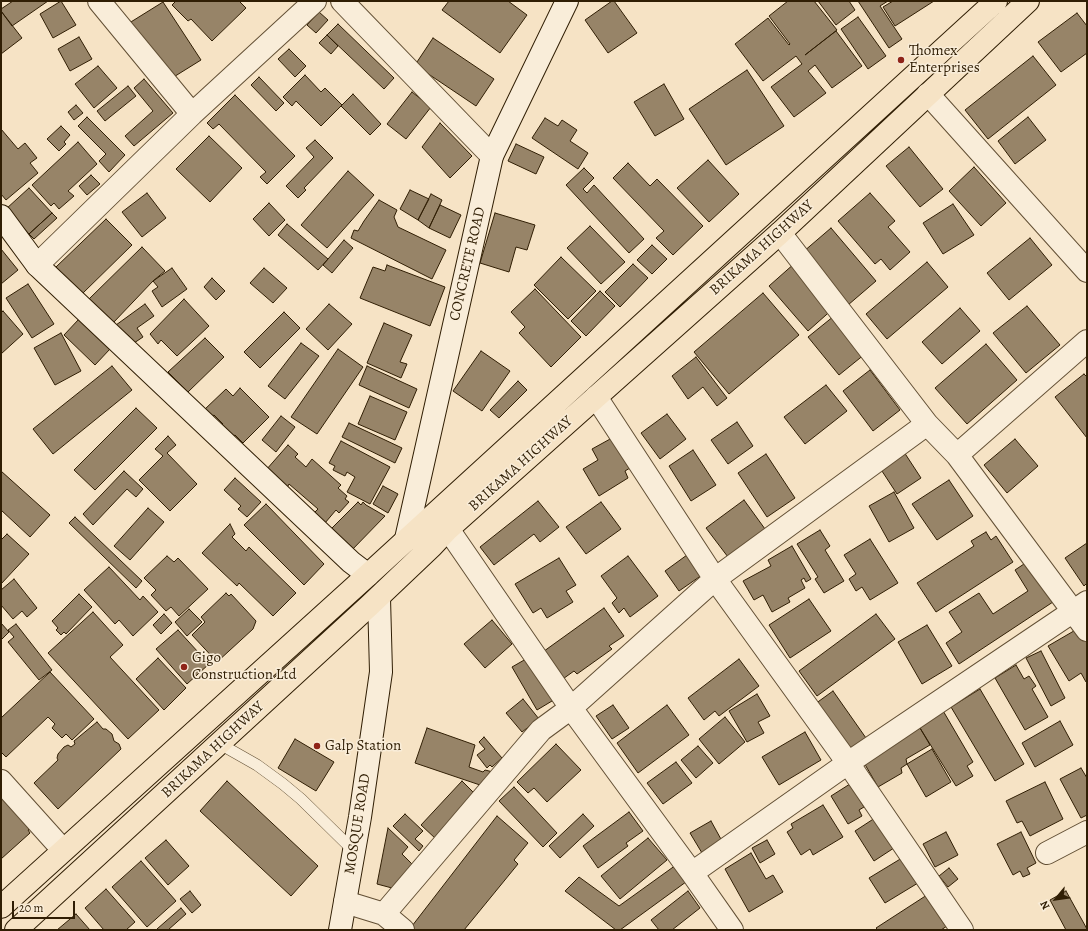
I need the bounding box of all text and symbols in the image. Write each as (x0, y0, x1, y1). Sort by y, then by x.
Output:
place label: Thomex Enterprises (909, 42, 980, 77)
marker: Thomex Enterprises (896, 55, 906, 65)
street label: BRIKAMA HIGHWAY (706, 197, 818, 299)
street label: CONCRETE ROAD (446, 205, 490, 323)
street label: BRIKAMA HIGHWAY (465, 413, 577, 515)
place label: Gigo Construction Ltd (192, 649, 296, 684)
marker: Gigo Construction Ltd (179, 662, 189, 672)
street label: BRIKAMA HIGHWAY (158, 698, 268, 802)
place label: Galp Station (325, 737, 401, 755)
marker: Galp Station (312, 741, 322, 751)
street label: MOSQUE ROAD (341, 772, 375, 876)
north arrow (1036, 879, 1076, 919)
scale bar (14, 893, 77, 919)
text: N (1037, 898, 1054, 912)
text: 20 m (19, 900, 43, 916)

